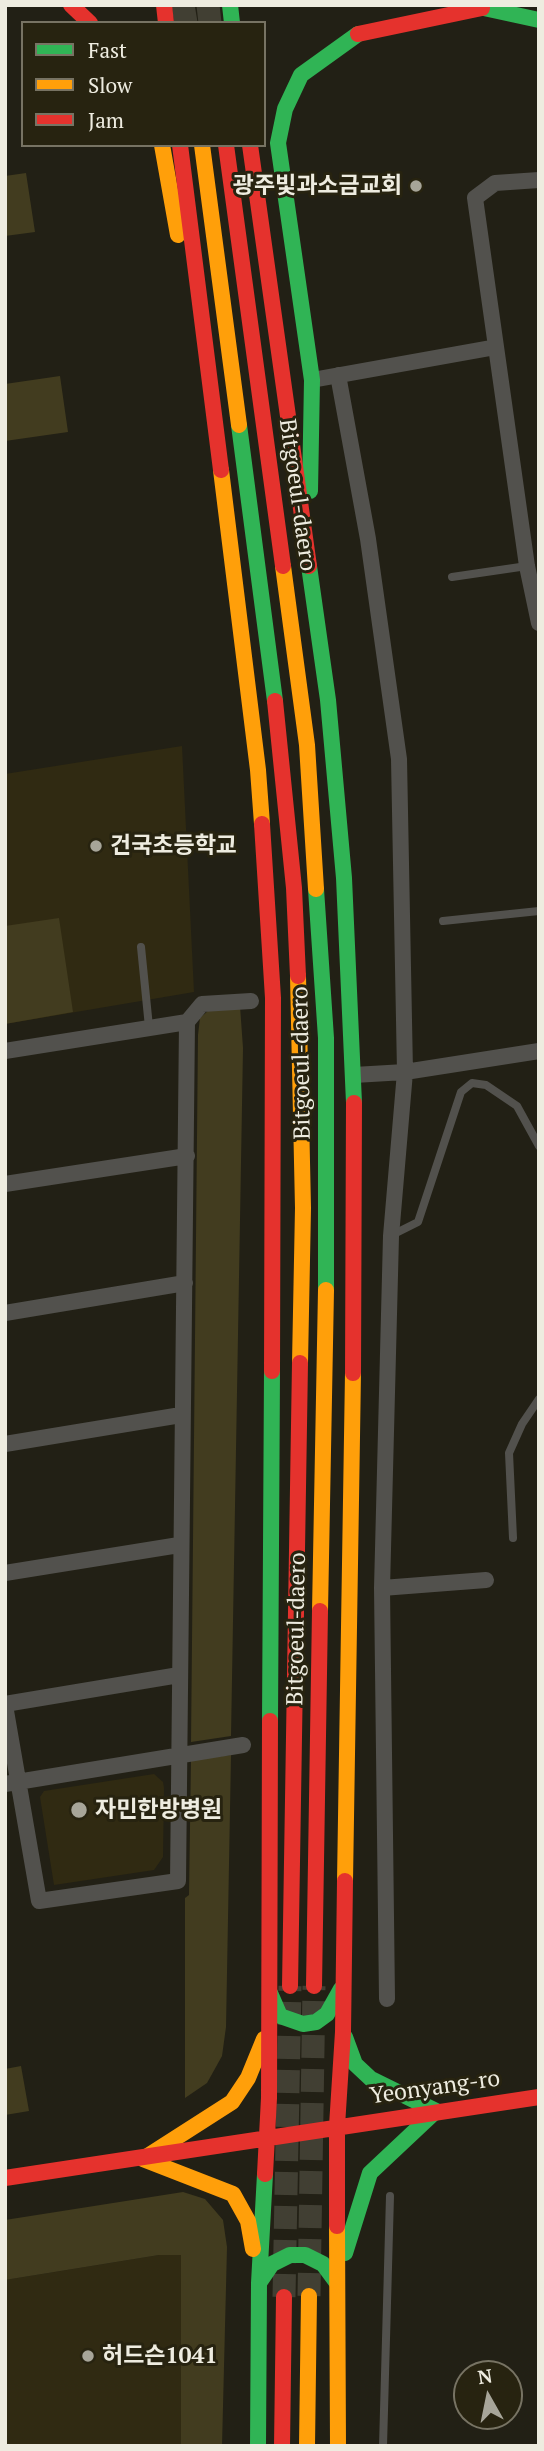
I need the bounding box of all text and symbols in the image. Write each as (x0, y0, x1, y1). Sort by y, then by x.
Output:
legend (21, 21, 266, 147)
text: Fast (88, 36, 127, 64)
text: Slow (88, 71, 132, 99)
text: Jam (88, 106, 124, 134)
place label: 광주빛과소금교회 (233, 172, 402, 200)
marker: 광주빛과소금교회 (408, 178, 424, 194)
street label: Bitgoeul-daero (273, 417, 321, 573)
place label: 건국초등학교 (110, 832, 237, 860)
marker: 건국초등학교 (88, 838, 104, 854)
street label: Bitgoeul-daero (287, 986, 317, 1140)
street label: Bitgoeul-daero (282, 1552, 312, 1706)
place label: 자민한방병원 (95, 1796, 222, 1824)
marker: 자민한방병원 (69, 1800, 89, 1820)
street label: Yeonyang-ro (368, 2065, 502, 2111)
place label: 허드슨1041 (102, 2342, 217, 2370)
marker: 허드슨1041 (80, 2348, 96, 2364)
north arrow (453, 2360, 523, 2430)
text: N (476, 2362, 494, 2389)

